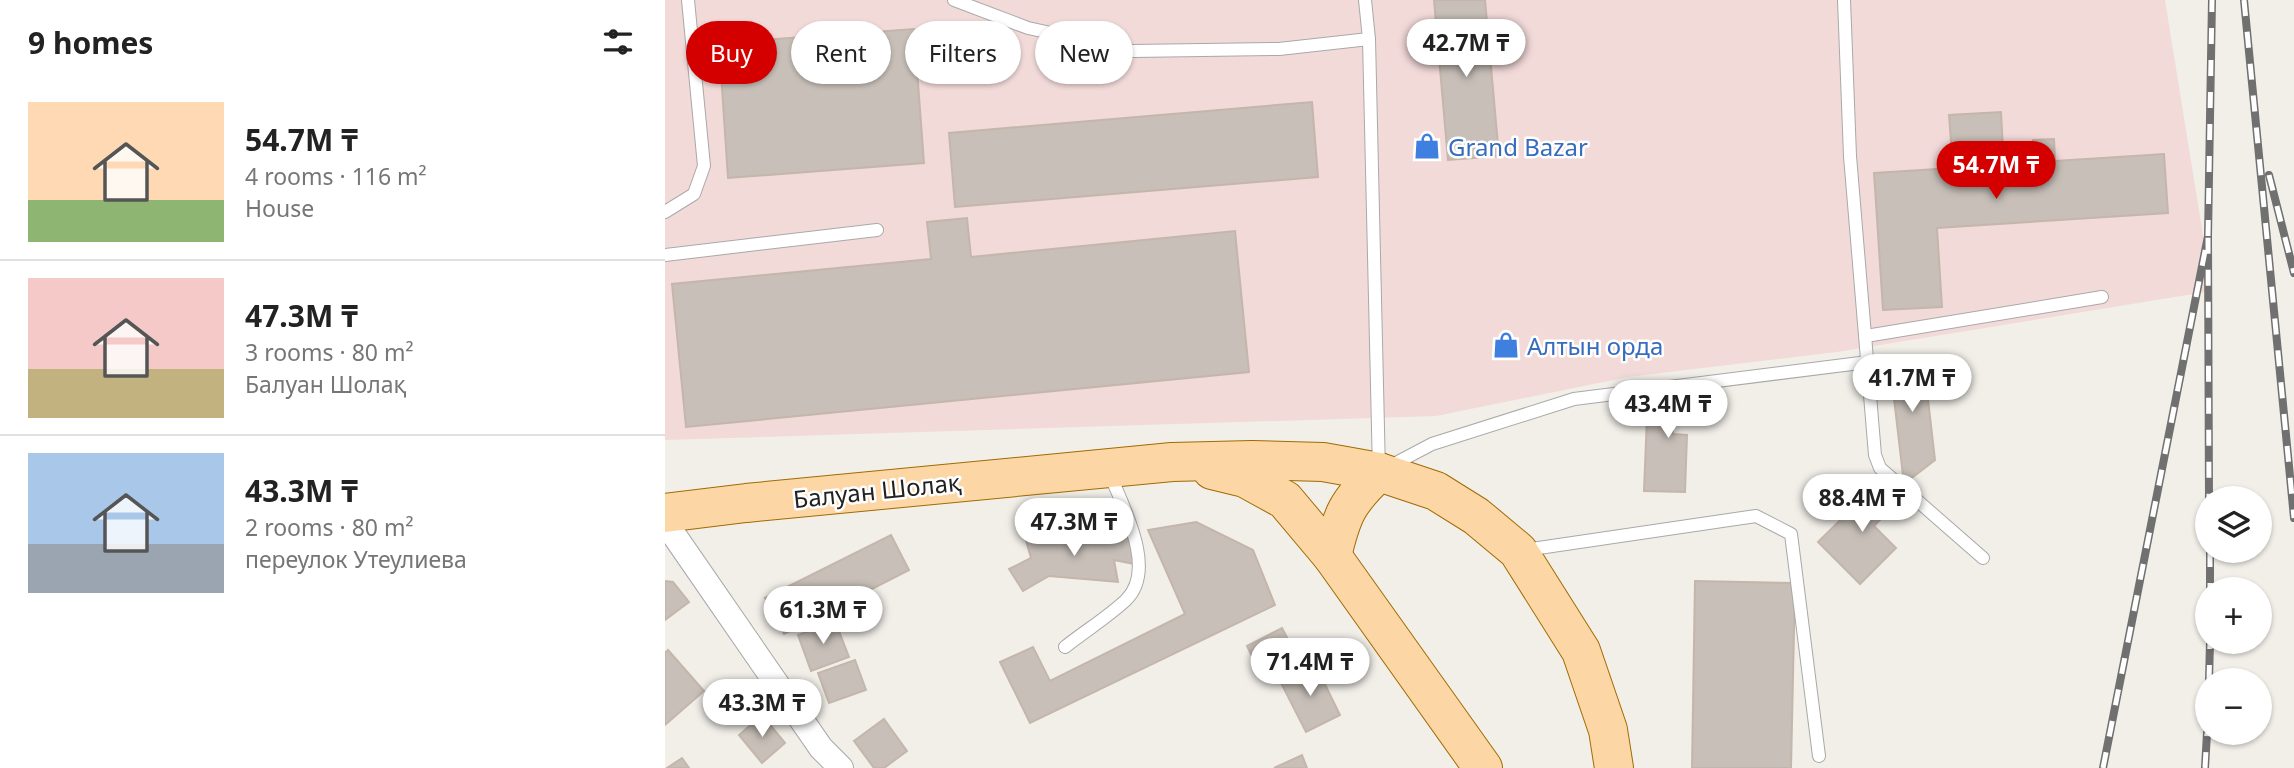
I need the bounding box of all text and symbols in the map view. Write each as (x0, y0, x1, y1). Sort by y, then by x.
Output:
pin: 42.7M ₸ (1401, 20, 1531, 79)
chip: Buy (686, 21, 777, 84)
chip: Rent (791, 21, 891, 84)
chip: Filters (905, 21, 1021, 84)
chip: New (1035, 21, 1133, 84)
text: 9 homes (28, 22, 153, 63)
icon: filters (599, 23, 637, 61)
text: 42.7M ₸ (1423, 26, 1509, 58)
text: 54.7M ₸ (245, 119, 358, 160)
icon: home (84, 130, 168, 214)
place label: Grand Bazar (1448, 130, 1588, 163)
shop icon: Grand Bazar (1412, 131, 1442, 161)
pin: 54.7M ₸ (1931, 142, 2061, 201)
text: 54.7M ₸ (1953, 148, 2039, 180)
text: 4 rooms · 116 m² (245, 160, 427, 192)
text: House (245, 192, 314, 224)
text: 47.3M ₸ (245, 295, 358, 336)
icon: home (84, 306, 168, 390)
place label: Алтын орда (1527, 329, 1663, 362)
shop icon: Алтын орда (1491, 330, 1521, 360)
text: 3 rooms · 80 m² (245, 336, 414, 368)
pin: 41.7M ₸ (1847, 354, 1977, 414)
text: 41.7M ₸ (1869, 361, 1955, 393)
text: Балуан Шолақ (245, 368, 406, 400)
pin: 43.4M ₸ (1603, 380, 1733, 440)
text: 43.4M ₸ (1625, 387, 1711, 419)
street label: Балуан Шолақ (792, 465, 963, 515)
text: 43.3M ₸ (245, 470, 358, 511)
pin: 88.4M ₸ (1797, 475, 1927, 534)
icon: home (84, 481, 168, 565)
text: 88.4M ₸ (1819, 481, 1905, 513)
map controls (2195, 486, 2272, 745)
button: layers (2195, 486, 2272, 563)
pin: 47.3M ₸ (1009, 498, 1139, 558)
text: 47.3M ₸ (1031, 505, 1117, 537)
text: 2 rooms · 80 m² (245, 511, 414, 543)
text: переулок Утеулиева (245, 543, 467, 575)
button: + (2195, 577, 2272, 654)
pin: 61.3M ₸ (758, 586, 888, 646)
text: 61.3M ₸ (780, 593, 866, 625)
pin: 71.4M ₸ (1245, 638, 1375, 698)
text: 71.4M ₸ (1267, 645, 1353, 677)
button: − (2195, 668, 2272, 745)
pin: 43.3M ₸ (697, 680, 827, 739)
text: 43.3M ₸ (719, 686, 805, 718)

